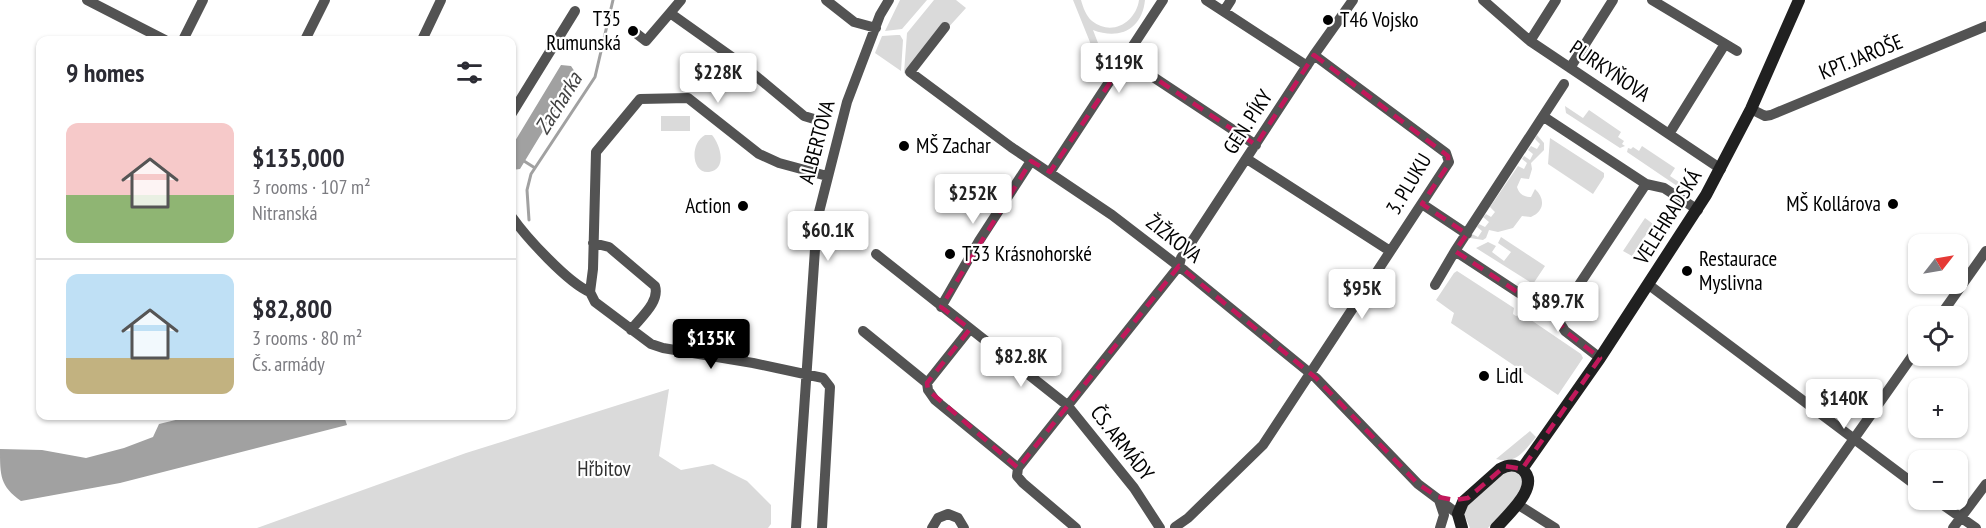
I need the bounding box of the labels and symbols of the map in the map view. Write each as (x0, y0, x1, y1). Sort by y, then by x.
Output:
place label: T35 Rumunská (546, 5, 621, 56)
place label: T46 Vojsko (1340, 6, 1419, 33)
marker: T46 Vojsko (1321, 13, 1335, 27)
marker: T35 Rumunská (626, 24, 640, 38)
street label: KPT. JAROŠE (1815, 28, 1907, 86)
street label: PURKYŇOVA (1565, 34, 1656, 107)
pin: $119K (1077, 43, 1161, 94)
pin: $228K (676, 53, 760, 104)
water label: Zacharka (528, 66, 588, 139)
street label: GEN. PÍKY (1217, 84, 1279, 159)
street label: ALBERTOVA (792, 97, 841, 186)
place label: MŠ Zachar (916, 132, 991, 159)
marker: MŠ Zachar (897, 139, 911, 153)
street label: 3. PLUKU (1380, 148, 1437, 219)
street label: VELEHRADSKÁ (1627, 164, 1707, 270)
pin: $252K (931, 174, 1015, 225)
place label: MŠ Kollárova (1786, 190, 1881, 217)
place label: Action (685, 192, 731, 219)
marker: MŠ Kollárova (1886, 197, 1900, 211)
marker: Action (736, 199, 750, 213)
street label: ŽIŽKOVA (1141, 209, 1208, 269)
pin: $60.1K (779, 211, 877, 262)
north arrow (1908, 234, 1968, 294)
place label: T33 Krásnohorské (962, 240, 1092, 267)
place label: Restaurace Myslivna (1699, 245, 1777, 296)
marker: T33 Krásnohorské (943, 247, 957, 261)
marker: Restaurace Myslivna (1680, 264, 1694, 278)
pin: $95K (1326, 269, 1398, 320)
pin: $89.7K (1509, 282, 1607, 333)
pin: $135K (669, 319, 753, 370)
pin: $82.8K (972, 337, 1070, 388)
place label: Lidl (1496, 362, 1523, 389)
marker: Lidl (1477, 369, 1491, 383)
pin: $140K (1802, 379, 1886, 430)
street label: ČS. ARMÁDY (1085, 400, 1160, 486)
park label: Hřbitov (577, 455, 631, 482)

